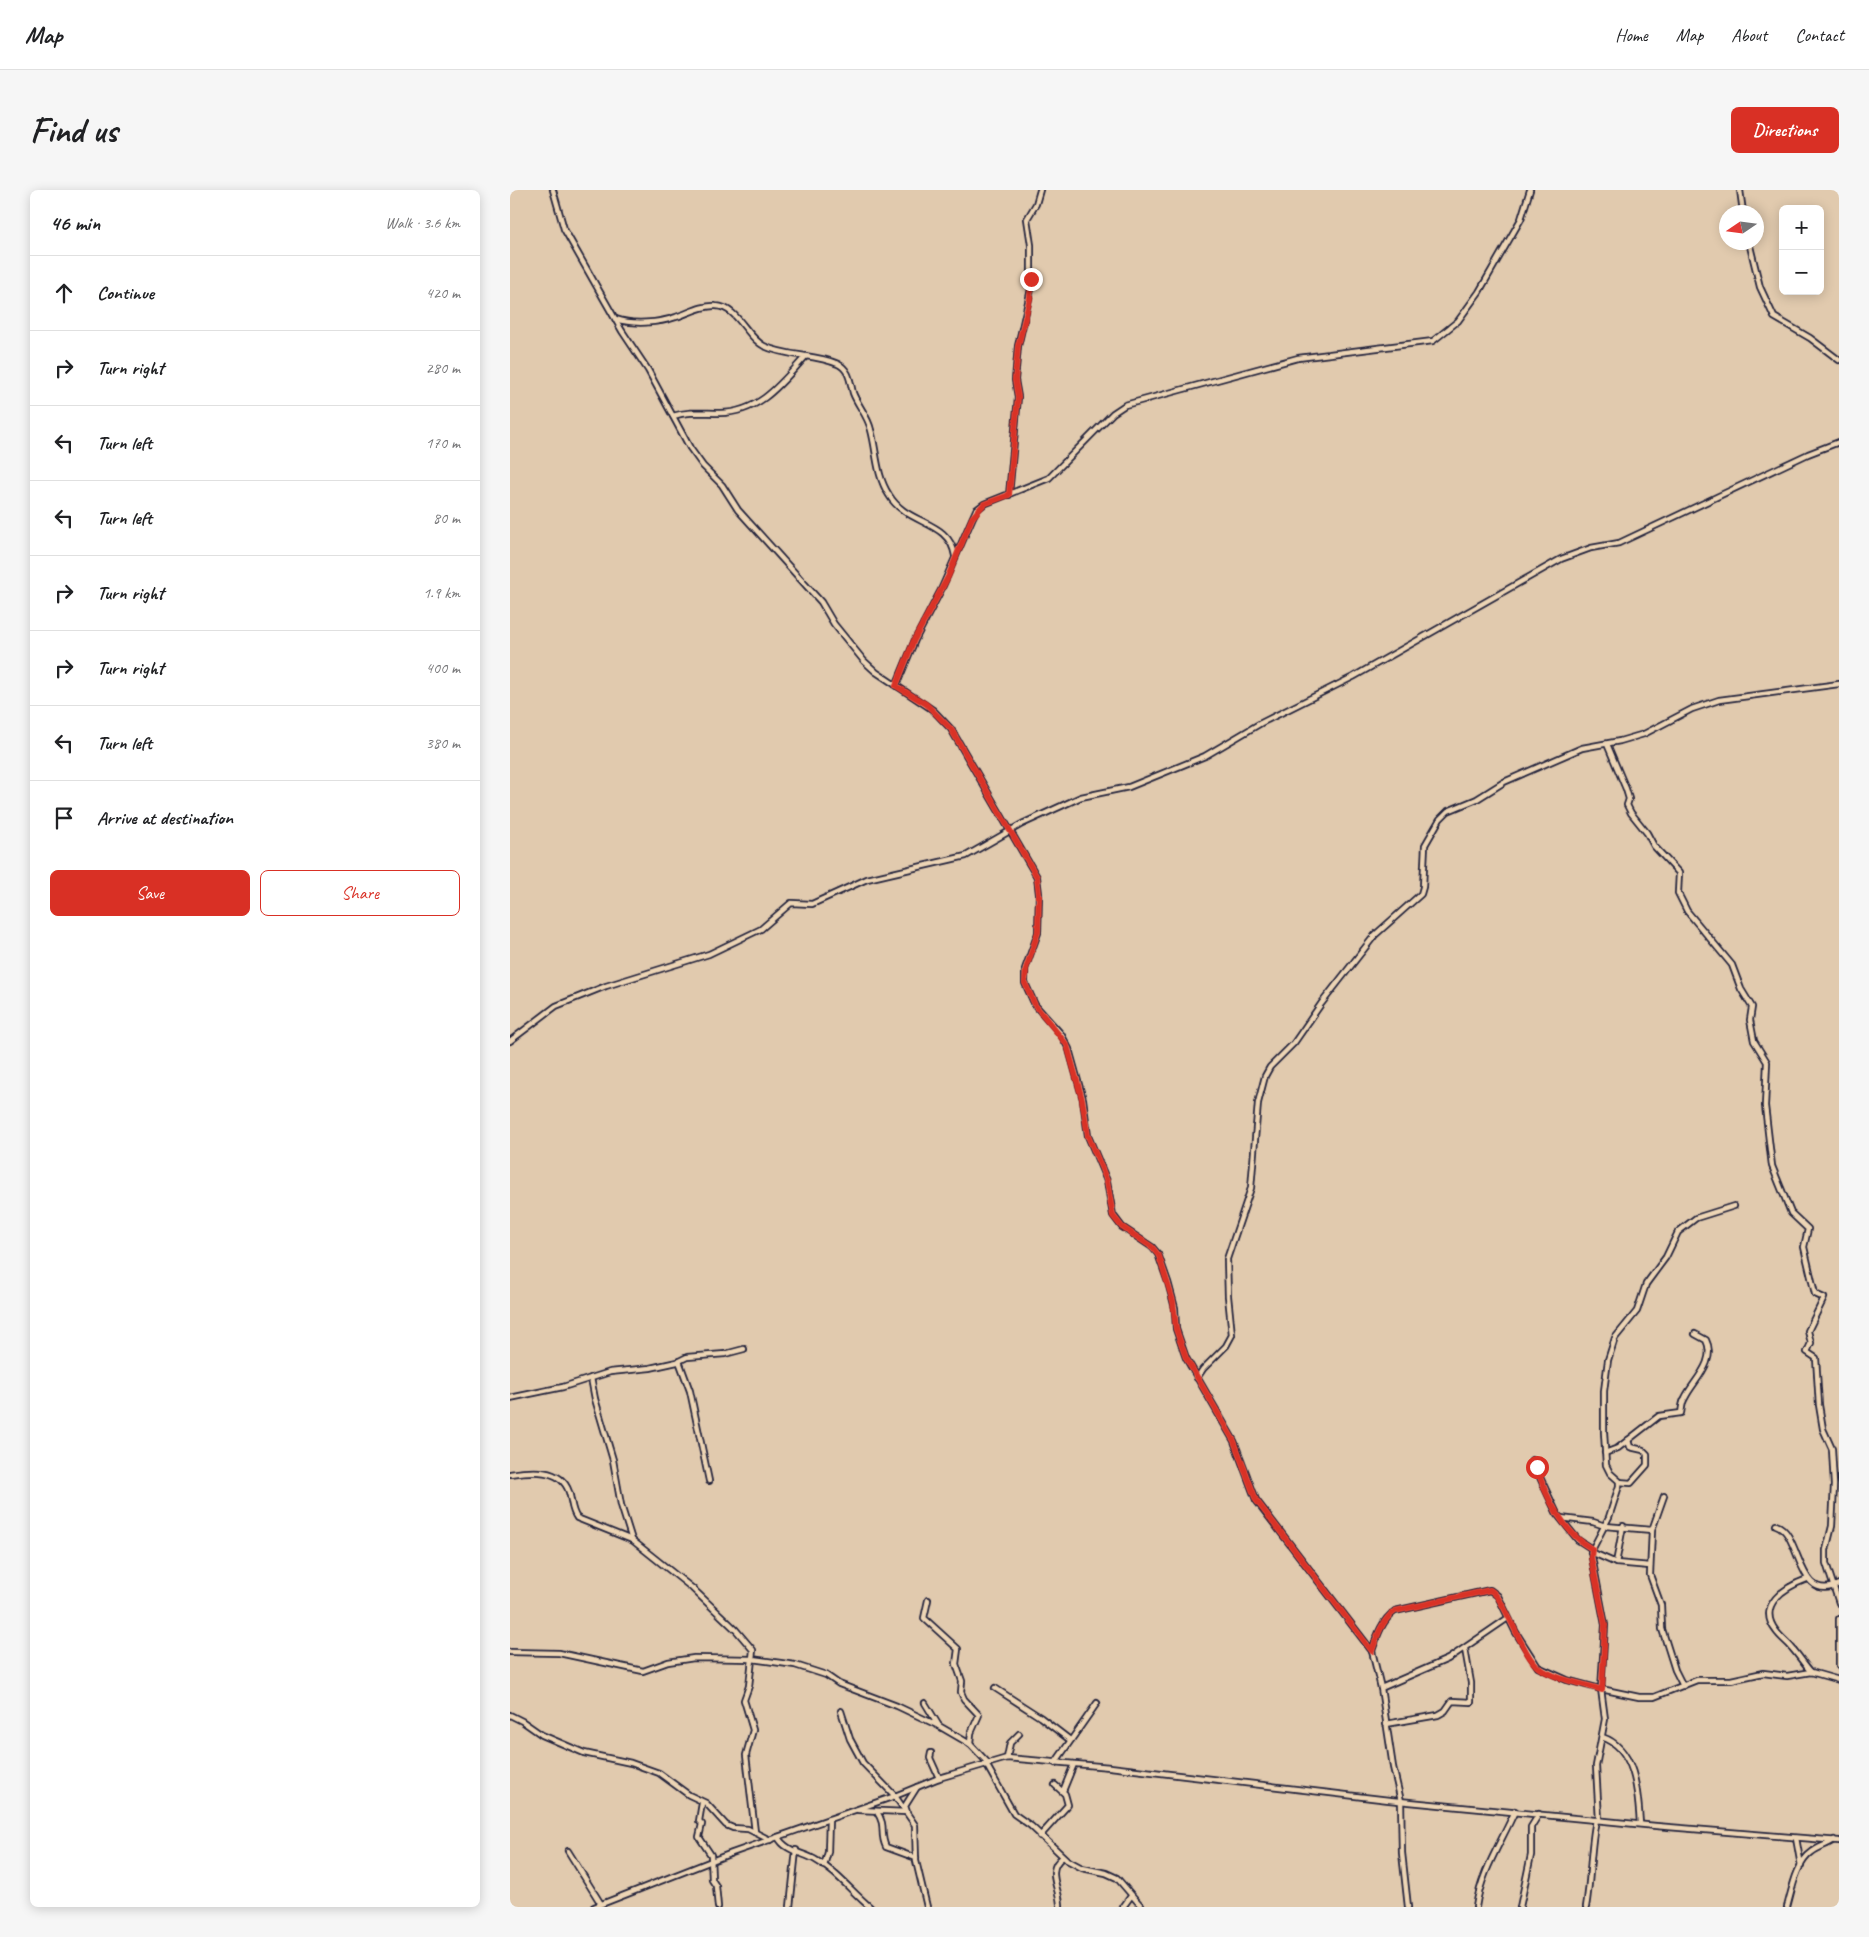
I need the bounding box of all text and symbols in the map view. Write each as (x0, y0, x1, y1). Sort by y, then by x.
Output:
text: Map (25, 20, 62, 50)
text: Home (1615, 24, 1648, 46)
text: Map (1676, 24, 1703, 46)
text: About (1731, 24, 1767, 46)
text: Contact (1795, 24, 1844, 46)
button: Directions (1731, 107, 1839, 153)
text: Find us (30, 108, 117, 153)
north arrow (1719, 205, 1764, 250)
map controls (1779, 205, 1824, 295)
button: + (1779, 205, 1824, 250)
text: 46 min (50, 210, 100, 236)
text: Walk · 3.6 km (385, 213, 460, 233)
button: − (1779, 250, 1824, 295)
route end (1020, 268, 1043, 291)
icon: ahead (50, 279, 78, 307)
text: Continue (97, 281, 154, 305)
text: 420 m (426, 283, 460, 303)
icon: right (50, 354, 78, 382)
text: Turn right (97, 356, 164, 380)
text: 280 m (426, 358, 460, 378)
icon: left (50, 429, 78, 457)
text: Turn left (97, 431, 152, 455)
text: 170 m (426, 433, 460, 453)
icon: left (50, 504, 78, 532)
text: Turn left (97, 506, 152, 530)
text: 80 m (433, 508, 460, 528)
icon: right (50, 579, 78, 607)
text: Turn right (97, 581, 164, 605)
text: 1.9 km (423, 583, 460, 603)
icon: right (50, 654, 78, 682)
text: Turn right (97, 656, 164, 680)
text: 400 m (426, 658, 460, 678)
icon: left (50, 729, 78, 757)
text: Turn left (97, 731, 152, 755)
text: 380 m (426, 733, 460, 753)
icon: arrive (50, 804, 78, 832)
text: Arrive at destination (97, 806, 233, 830)
button: Save (50, 870, 250, 916)
button: Share (260, 870, 460, 916)
route start (1526, 1456, 1549, 1479)

